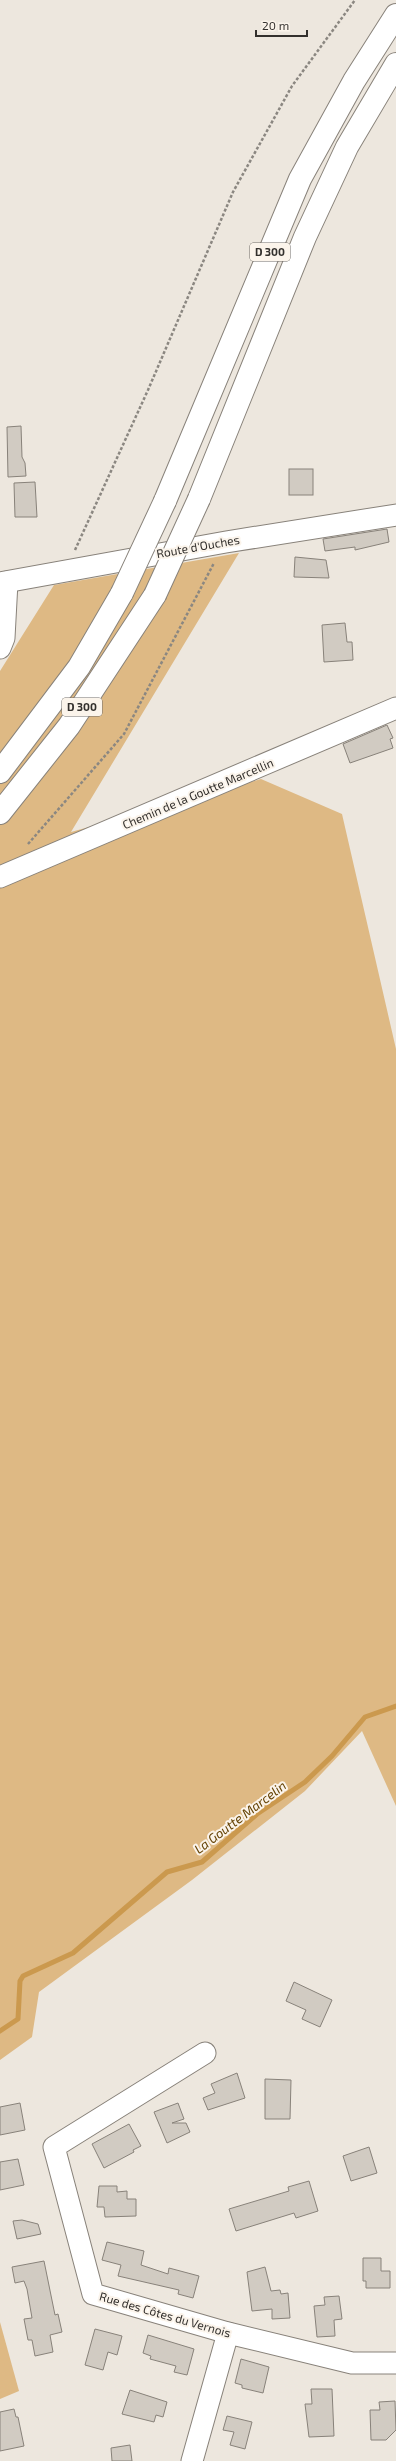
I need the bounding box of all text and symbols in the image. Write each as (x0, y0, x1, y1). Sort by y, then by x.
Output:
scale bar (256, 12, 307, 38)
text: 20 m (262, 18, 289, 32)
road number: D 300 (250, 243, 290, 261)
street label: Route d'Ouches (155, 532, 241, 560)
road number: D 300 (62, 698, 102, 716)
street label: Chemin de la Goutte Marcellin (120, 755, 275, 831)
water label: La Goutte Marcelin (191, 1777, 289, 1857)
street label: Rue des Côtes du Vernois (98, 2289, 233, 2340)

